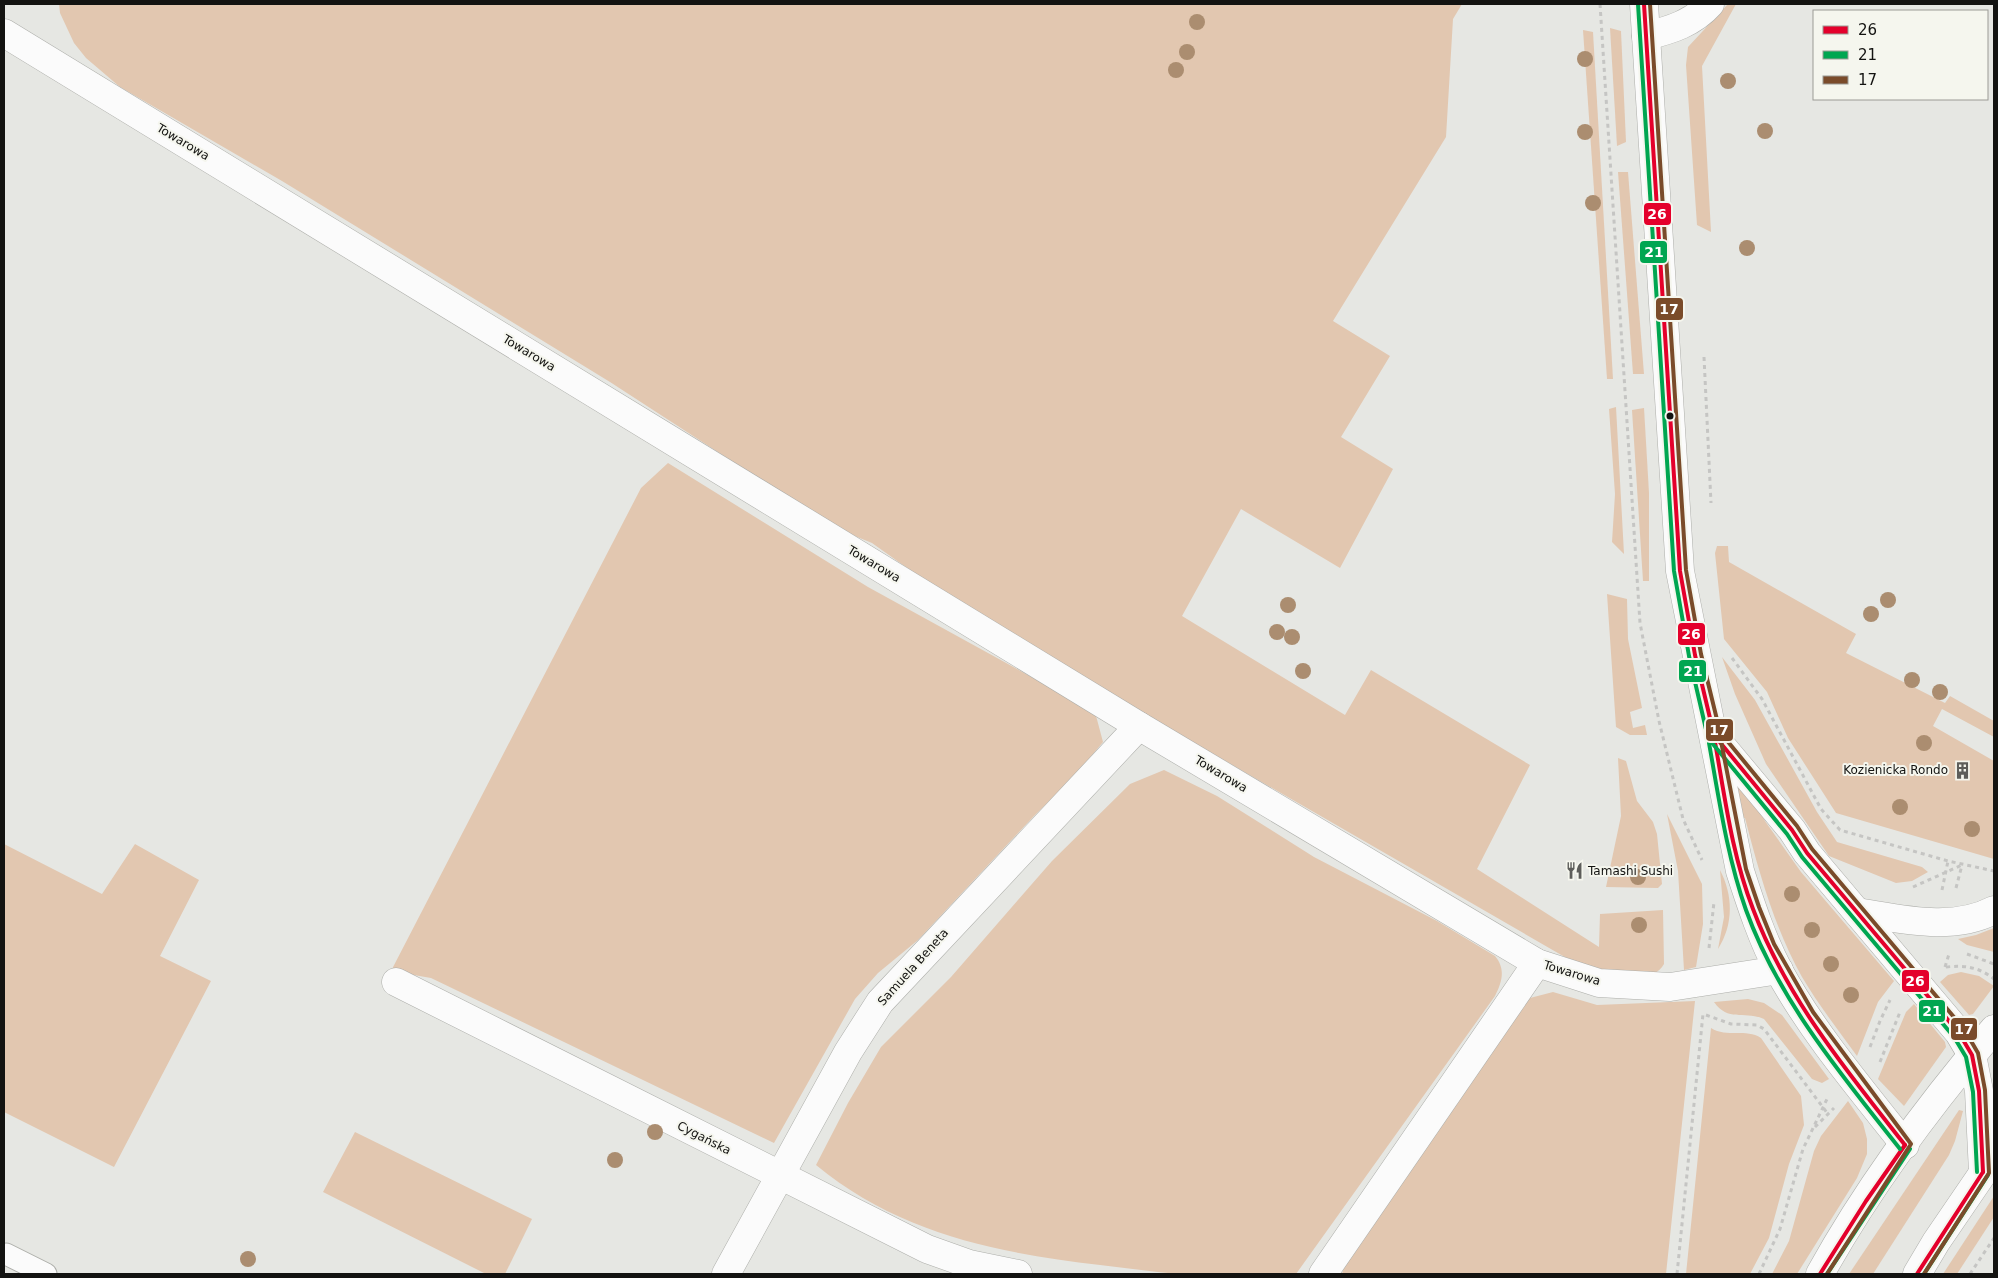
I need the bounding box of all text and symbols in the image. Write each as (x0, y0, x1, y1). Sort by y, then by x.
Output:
legend (1813, 10, 1988, 100)
text: 26 (1858, 21, 1877, 39)
text: 21 (1858, 46, 1877, 64)
text: 17 (1858, 71, 1877, 89)
street label: Towarowa (153, 120, 212, 163)
line badge: 26 (1643, 202, 1672, 226)
text: 26 (1647, 206, 1667, 222)
line badge: 21 (1639, 240, 1668, 264)
text: 21 (1644, 244, 1664, 260)
line badge: 17 (1655, 297, 1684, 321)
text: 17 (1659, 301, 1679, 317)
street label: Towarowa (499, 331, 558, 374)
unlabelled marker (1665, 411, 1675, 421)
street label: Towarowa (844, 542, 903, 585)
line badge: 26 (1677, 622, 1706, 646)
text: 26 (1681, 626, 1701, 642)
line badge: 21 (1678, 659, 1707, 683)
text: 21 (1683, 663, 1703, 679)
line badge: 17 (1705, 718, 1734, 742)
text: 17 (1709, 722, 1729, 738)
street label: Towarowa (1191, 752, 1250, 795)
building icon: Kozienicka Rondo (1952, 760, 1972, 780)
place label: Kozienicka Rondo (1843, 763, 1948, 777)
restaurant icon: Tamashi Sushi (1564, 861, 1584, 881)
place label: Tamashi Sushi (1587, 864, 1673, 878)
street label: Samuela Beneta (875, 926, 951, 1008)
street label: Towarowa (1541, 957, 1602, 988)
line badge: 26 (1901, 969, 1930, 993)
text: 26 (1905, 973, 1925, 989)
line badge: 21 (1918, 999, 1946, 1023)
text: 21 (1922, 1003, 1942, 1019)
line badge: 17 (1950, 1017, 1978, 1041)
text: 17 (1954, 1021, 1974, 1037)
street label: Cygańska (675, 1119, 733, 1157)

